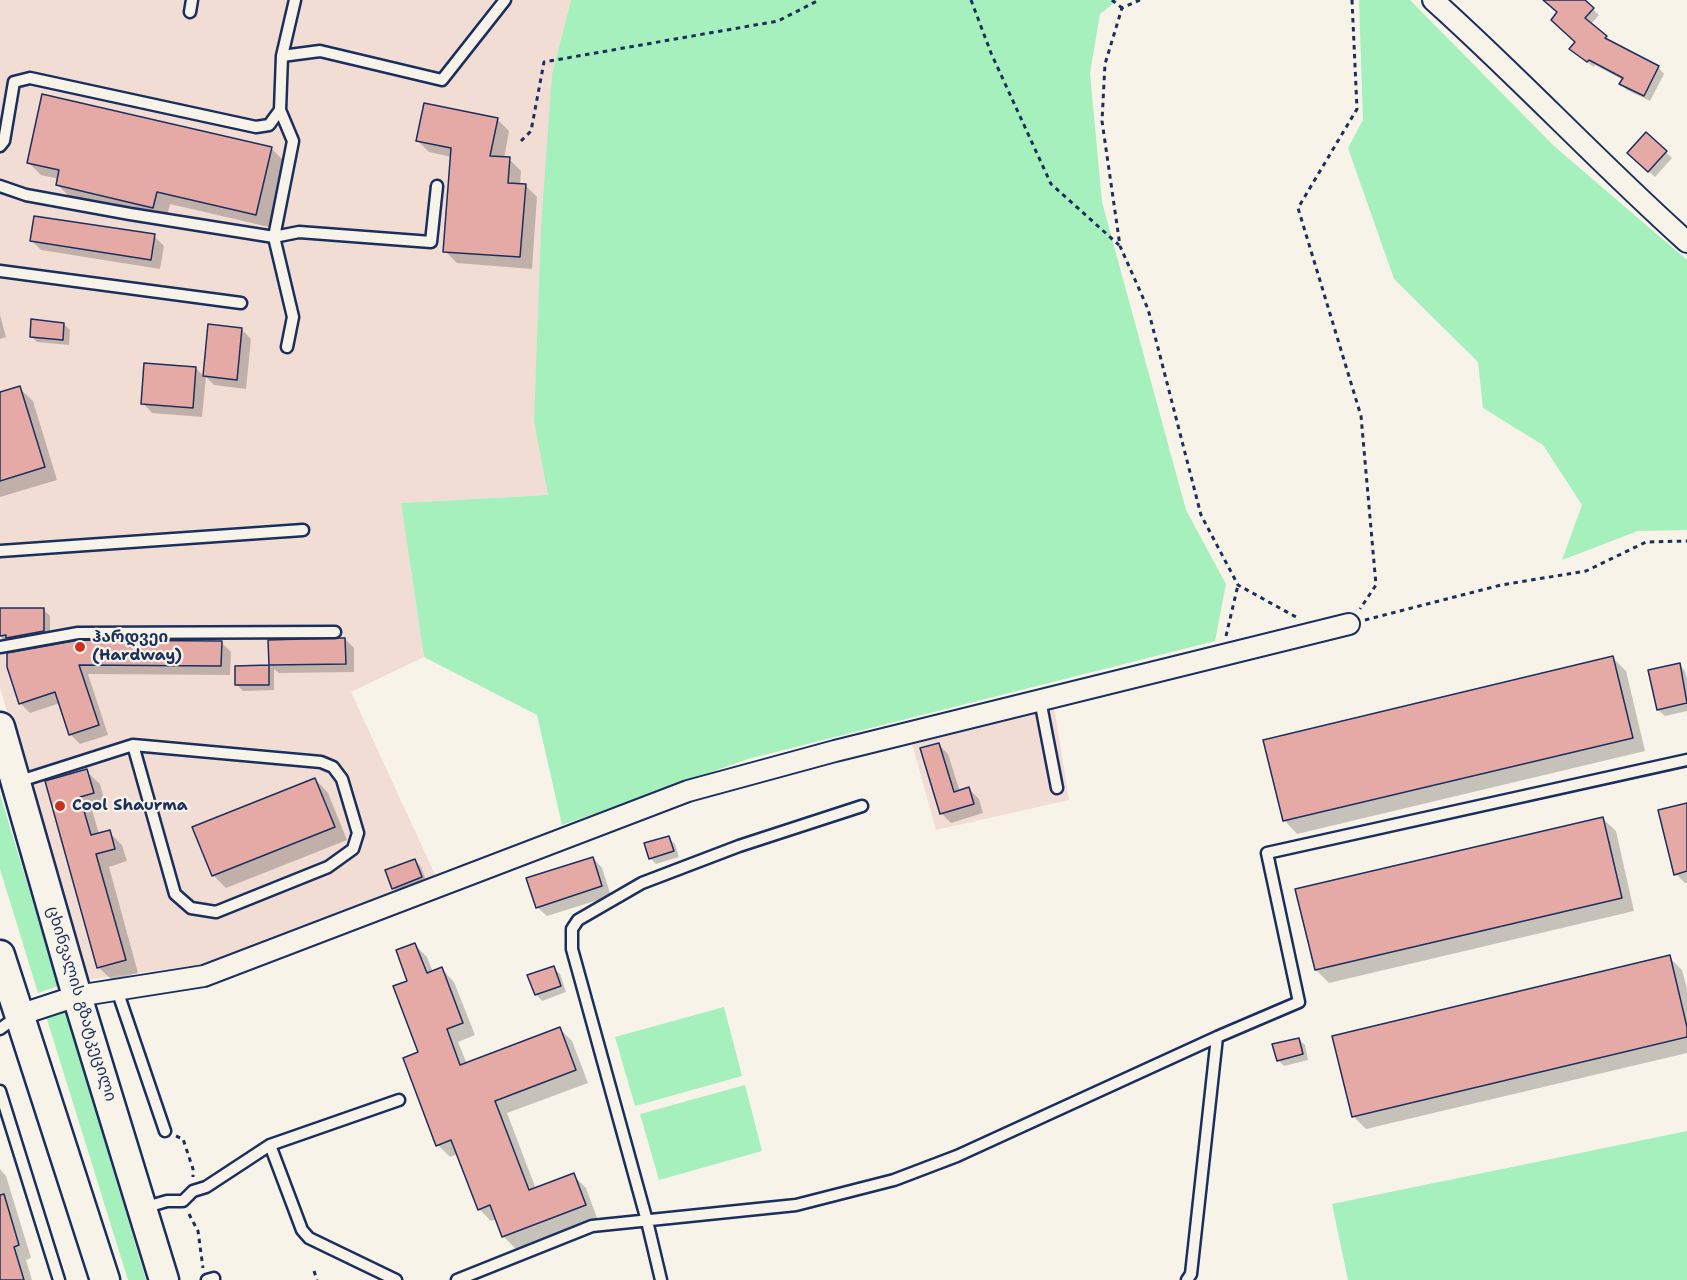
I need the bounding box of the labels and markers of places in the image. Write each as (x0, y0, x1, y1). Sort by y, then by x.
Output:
place label: ჰარდვეი (Hardway) (92, 628, 182, 666)
marker: ჰარდვეი (Hardway) (73, 640, 87, 654)
place label: Cool Shaurma (72, 796, 188, 816)
marker: Cool Shaurma (53, 799, 67, 813)

